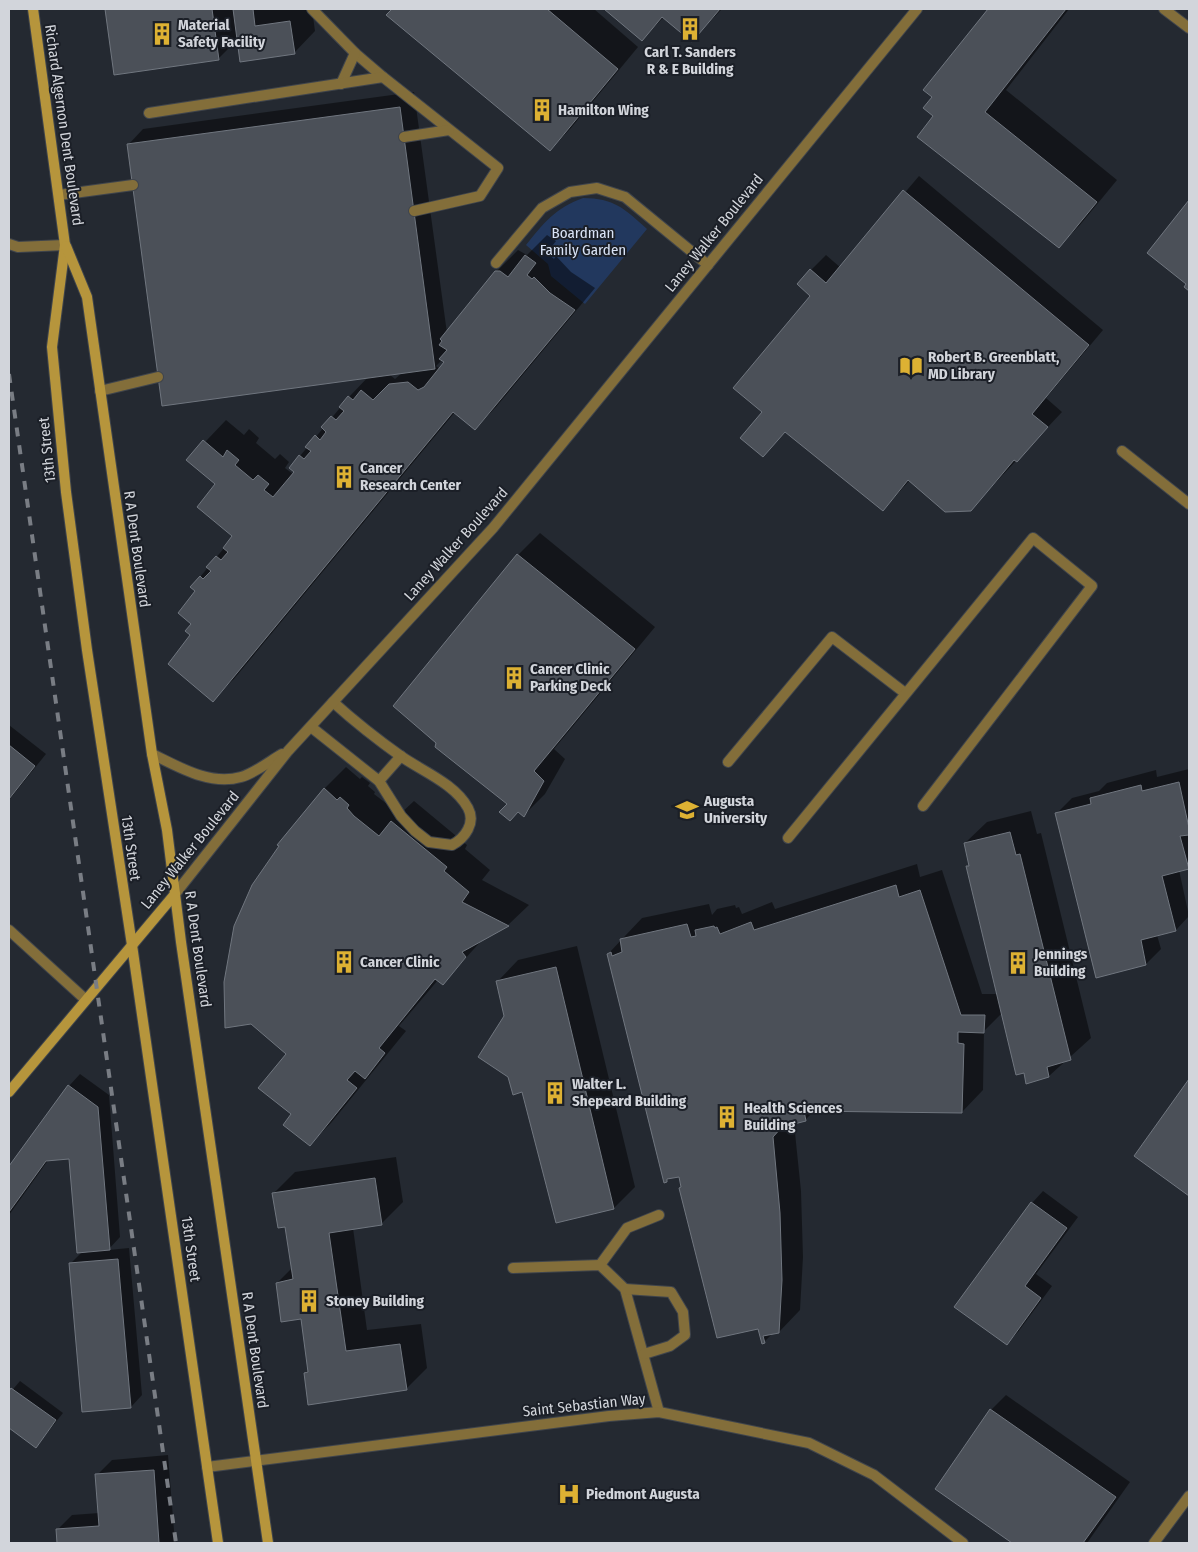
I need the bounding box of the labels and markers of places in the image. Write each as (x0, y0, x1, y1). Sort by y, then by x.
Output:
place label: Material Safety Facility (178, 16, 266, 51)
building icon: Carl T. Sanders R & E Building (677, 16, 703, 42)
building icon: Material Safety Facility (149, 21, 175, 47)
place label: Carl T. Sanders R & E Building (644, 43, 736, 78)
building icon: Hamilton Wing (529, 97, 555, 123)
place label: Hamilton Wing (558, 101, 649, 119)
place label: Robert B. Greenblatt, MD Library (928, 348, 1059, 383)
library icon: Robert B. Greenblatt, MD Library (898, 353, 924, 379)
place label: Cancer Research Center (360, 459, 462, 494)
building icon: Cancer Research Center (331, 464, 357, 490)
place label: Cancer Clinic Parking Deck (530, 660, 611, 695)
building icon: Cancer Clinic Parking Deck (501, 665, 527, 691)
place label: Augusta University (703, 792, 768, 827)
school or university icon: Augusta University (674, 797, 700, 823)
place label: Jennings Building (1033, 945, 1088, 980)
building icon: Cancer Clinic (331, 949, 357, 975)
building icon: Jennings Building (1005, 950, 1031, 976)
place label: Cancer Clinic (360, 953, 440, 971)
place label: Walter L. Shepeard Building (572, 1075, 687, 1110)
building icon: Walter L. Shepeard Building (542, 1080, 568, 1106)
place label: Health Sciences Building (744, 1099, 843, 1134)
building icon: Health Sciences Building (714, 1104, 740, 1130)
building icon: Stoney Building (296, 1288, 322, 1314)
place label: Stoney Building (326, 1292, 424, 1310)
hospital icon: Piedmont Augusta (556, 1481, 582, 1507)
place label: Piedmont Augusta (586, 1485, 700, 1503)

